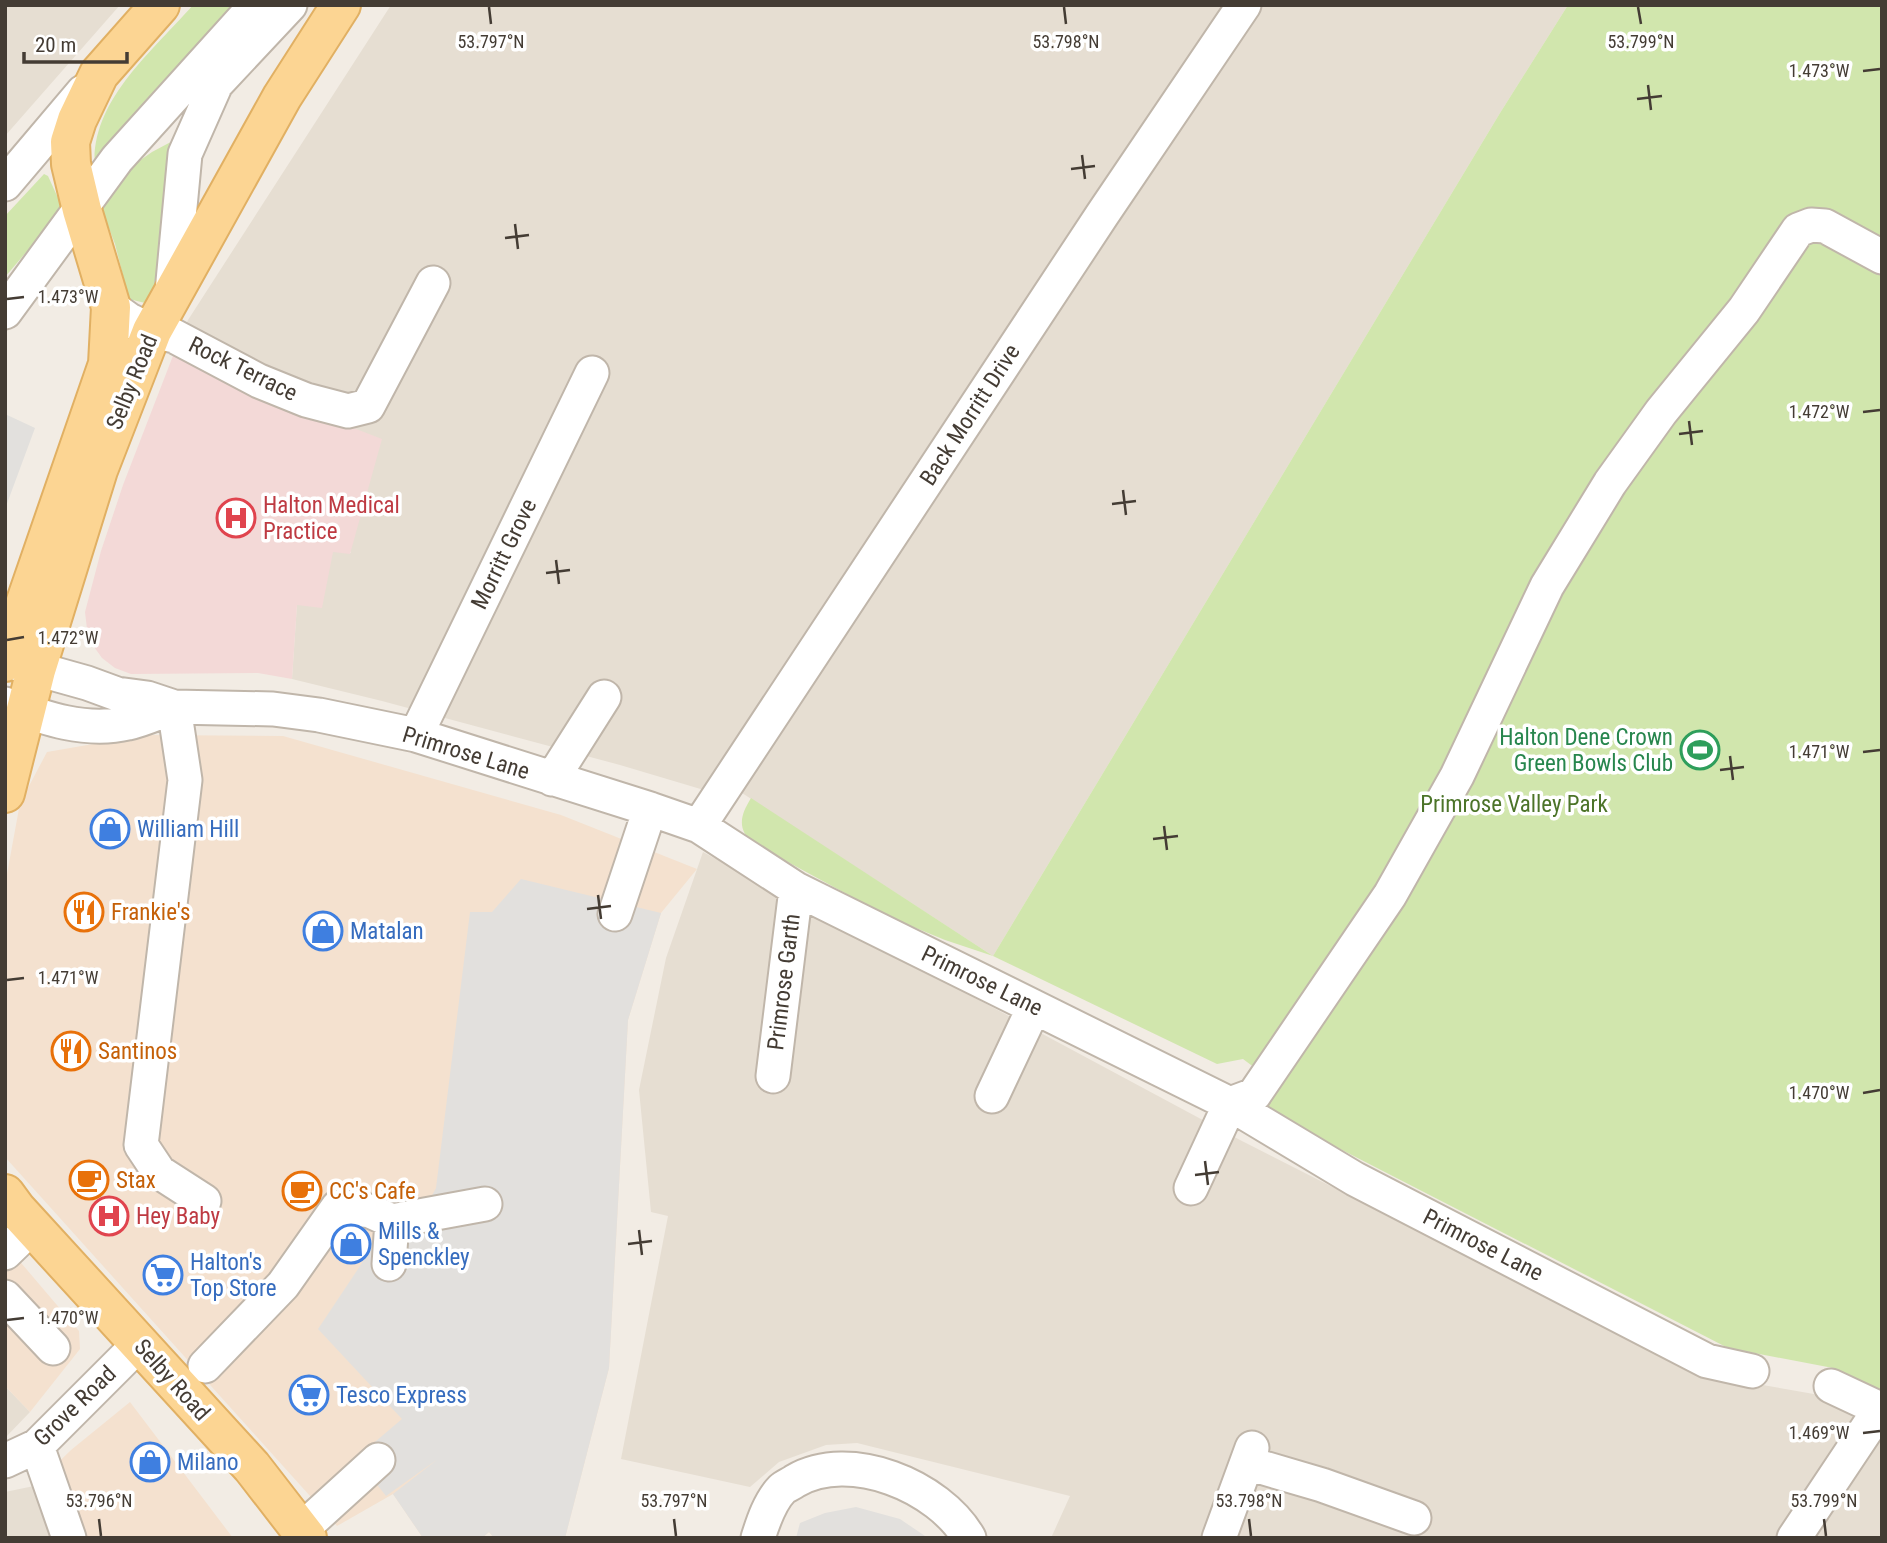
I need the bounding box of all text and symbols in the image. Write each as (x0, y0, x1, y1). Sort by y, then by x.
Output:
scale bar (24, 21, 128, 65)
text: 53.797°N (457, 31, 525, 52)
text: 53.798°N (1032, 31, 1100, 52)
text: 53.799°N (1607, 31, 1675, 52)
text: 20 m (35, 33, 76, 57)
text: 1.473°W (1789, 60, 1850, 81)
text: 1.473°W (38, 286, 99, 307)
street label: Selby Road (101, 330, 163, 434)
street label: Rock Terrace (184, 331, 302, 407)
street label: Back Morritt Drive (914, 339, 1026, 491)
text: 1.472°W (1789, 401, 1850, 422)
place label: Halton Medical Practice (263, 492, 400, 545)
street label: Morritt Grove (466, 494, 542, 614)
hospital icon: Halton Medical Practice (215, 497, 257, 539)
text: 1.472°W (38, 627, 99, 648)
street label: Primrose Lane (399, 721, 533, 785)
place label: Halton Dene Crown Green Bowls Club (1499, 724, 1673, 777)
sports icon: Halton Dene Crown Green Bowls Club (1679, 729, 1721, 771)
text: 1.471°W (1789, 741, 1850, 762)
park label: Primrose Valley Park (1420, 791, 1608, 818)
shop icon: William Hill (89, 808, 131, 850)
place label: William Hill (137, 816, 239, 843)
restaurant icon: Frankie's (63, 891, 105, 933)
place label: Frankie's (111, 899, 190, 926)
shop icon: Matalan (302, 910, 344, 952)
street label: Primrose Garth (762, 912, 806, 1052)
place label: Matalan (350, 918, 424, 945)
street label: Primrose Lane (917, 940, 1047, 1022)
text: 1.471°W (38, 967, 99, 988)
restaurant icon: Santinos (50, 1030, 92, 1072)
place label: Santinos (98, 1038, 177, 1065)
text: 1.470°W (1789, 1082, 1850, 1103)
cafe icon: Stax (68, 1159, 110, 1201)
place label: Stax (116, 1167, 156, 1194)
cafe icon: CC's Cafe (281, 1170, 323, 1212)
place label: CC's Cafe (329, 1178, 416, 1205)
hospital icon: Hey Baby (88, 1195, 130, 1237)
place label: Hey Baby (136, 1203, 221, 1230)
street label: Primrose Lane (1418, 1203, 1548, 1287)
place label: Mills & Spenckley (378, 1218, 470, 1271)
shop icon: Mills & Spenckley (330, 1223, 372, 1265)
place label: Halton's Top Store (190, 1249, 277, 1302)
supermarket icon: Halton's Top Store (142, 1254, 184, 1296)
text: 1.470°W (38, 1307, 99, 1328)
street label: Selby Road (128, 1334, 216, 1426)
street label: Grove Road (28, 1360, 122, 1452)
supermarket icon: Tesco Express (288, 1374, 330, 1416)
place label: Tesco Express (336, 1382, 467, 1409)
text: 1.469°W (1789, 1422, 1850, 1443)
shop icon: Milano (129, 1441, 171, 1483)
place label: Milano (177, 1449, 239, 1476)
text: 53.796°N (65, 1490, 133, 1511)
text: 53.797°N (640, 1490, 708, 1511)
text: 53.798°N (1215, 1490, 1283, 1511)
text: 53.799°N (1790, 1490, 1858, 1511)

